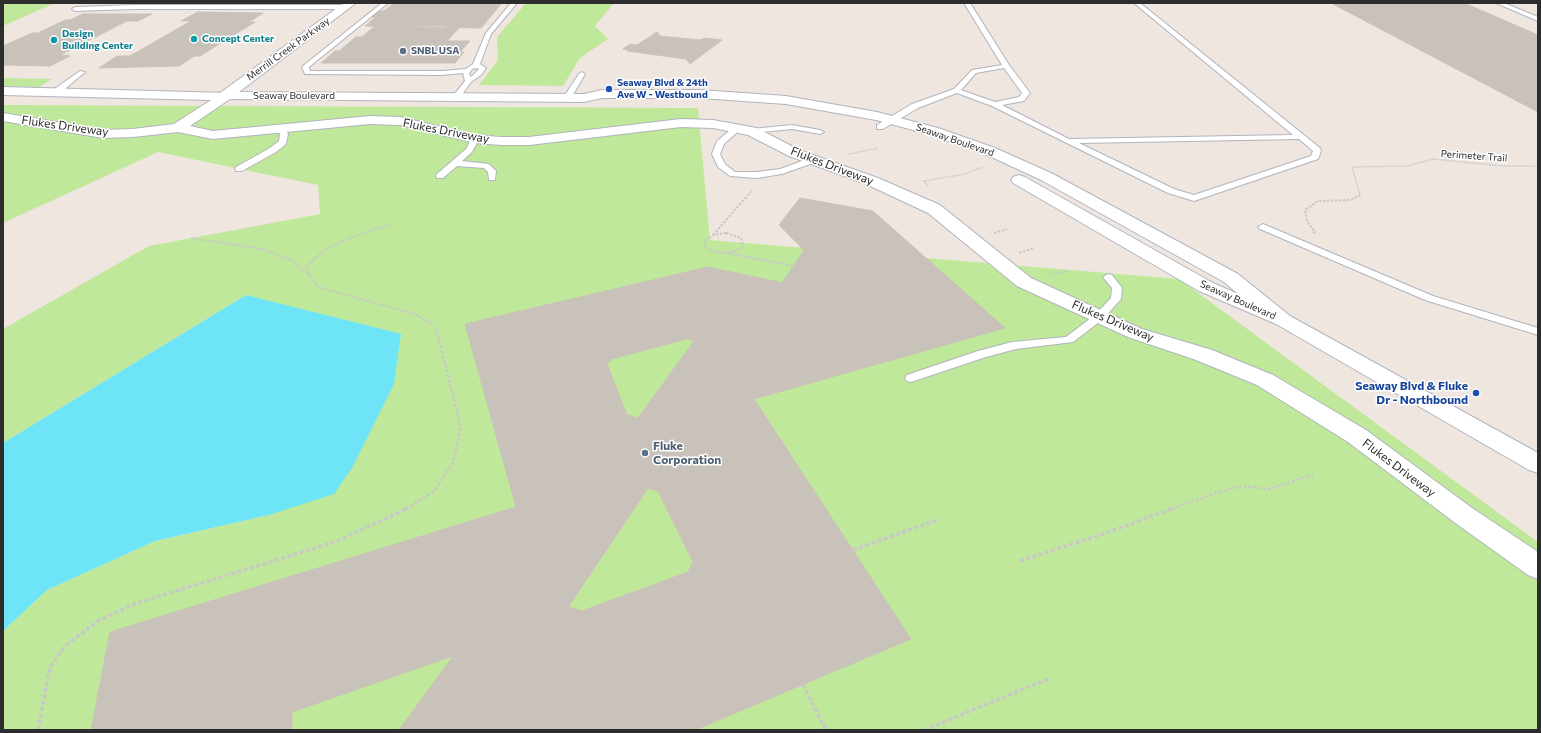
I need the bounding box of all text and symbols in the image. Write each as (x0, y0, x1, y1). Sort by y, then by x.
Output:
street label: Merrill Creek Parkway (244, 15, 332, 83)
place label: Design Building Center (62, 28, 133, 52)
place label: Concept Center (202, 33, 274, 45)
marker: Concept Center (189, 34, 199, 44)
marker: Design Building Center (49, 35, 59, 45)
place label: SNBL USA (411, 45, 459, 57)
marker: SNBL USA (398, 46, 408, 56)
place label: Seaway Blvd & 24th Ave W - Westbound (617, 77, 708, 100)
marker: Seaway Blvd & 24th Ave W - Westbound (604, 84, 614, 94)
street label: Seaway Boulevard (253, 90, 335, 102)
street label: Flukes Driveway (21, 113, 109, 139)
street label: Flukes Driveway (402, 116, 490, 146)
street label: Seaway Boulevard (914, 121, 996, 159)
street label: Flukes Driveway (789, 144, 875, 188)
street label: Perimeter Trail (1440, 148, 1508, 164)
street label: Seaway Boulevard (1198, 278, 1278, 322)
street label: Flukes Driveway (1070, 297, 1156, 345)
place label: Seaway Blvd & Fluke Dr - Northbound (1355, 379, 1468, 407)
marker: Seaway Blvd & Fluke Dr - Northbound (1471, 388, 1481, 398)
street label: Flukes Driveway (1360, 436, 1438, 500)
place label: Fluke Corporation (653, 439, 721, 467)
marker: Fluke Corporation (640, 448, 650, 458)

